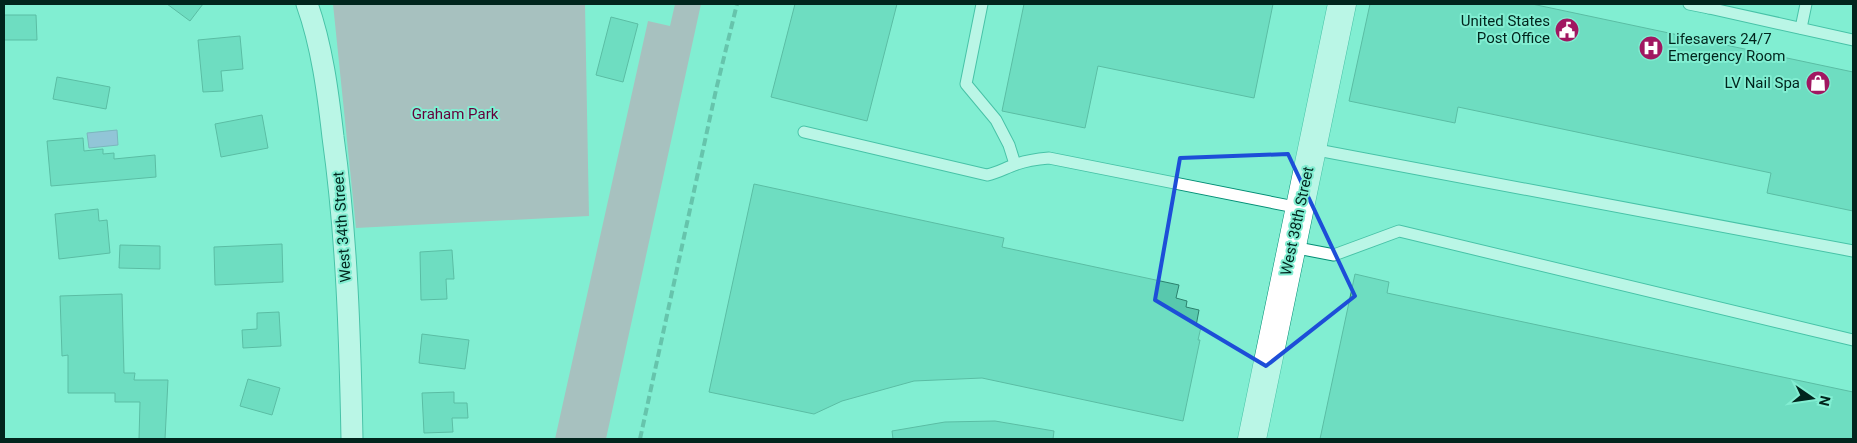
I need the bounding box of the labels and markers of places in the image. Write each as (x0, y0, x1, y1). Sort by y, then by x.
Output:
place label: United States Post Office (1461, 12, 1550, 47)
public building icon: United States Post Office (1554, 17, 1580, 43)
place label: Lifesavers 24/7 Emergency Room (1668, 30, 1785, 65)
hospital icon: Lifesavers 24/7 Emergency Room (1638, 35, 1664, 61)
shop icon: LV Nail Spa (1805, 70, 1831, 96)
place label: LV Nail Spa (1725, 74, 1800, 92)

